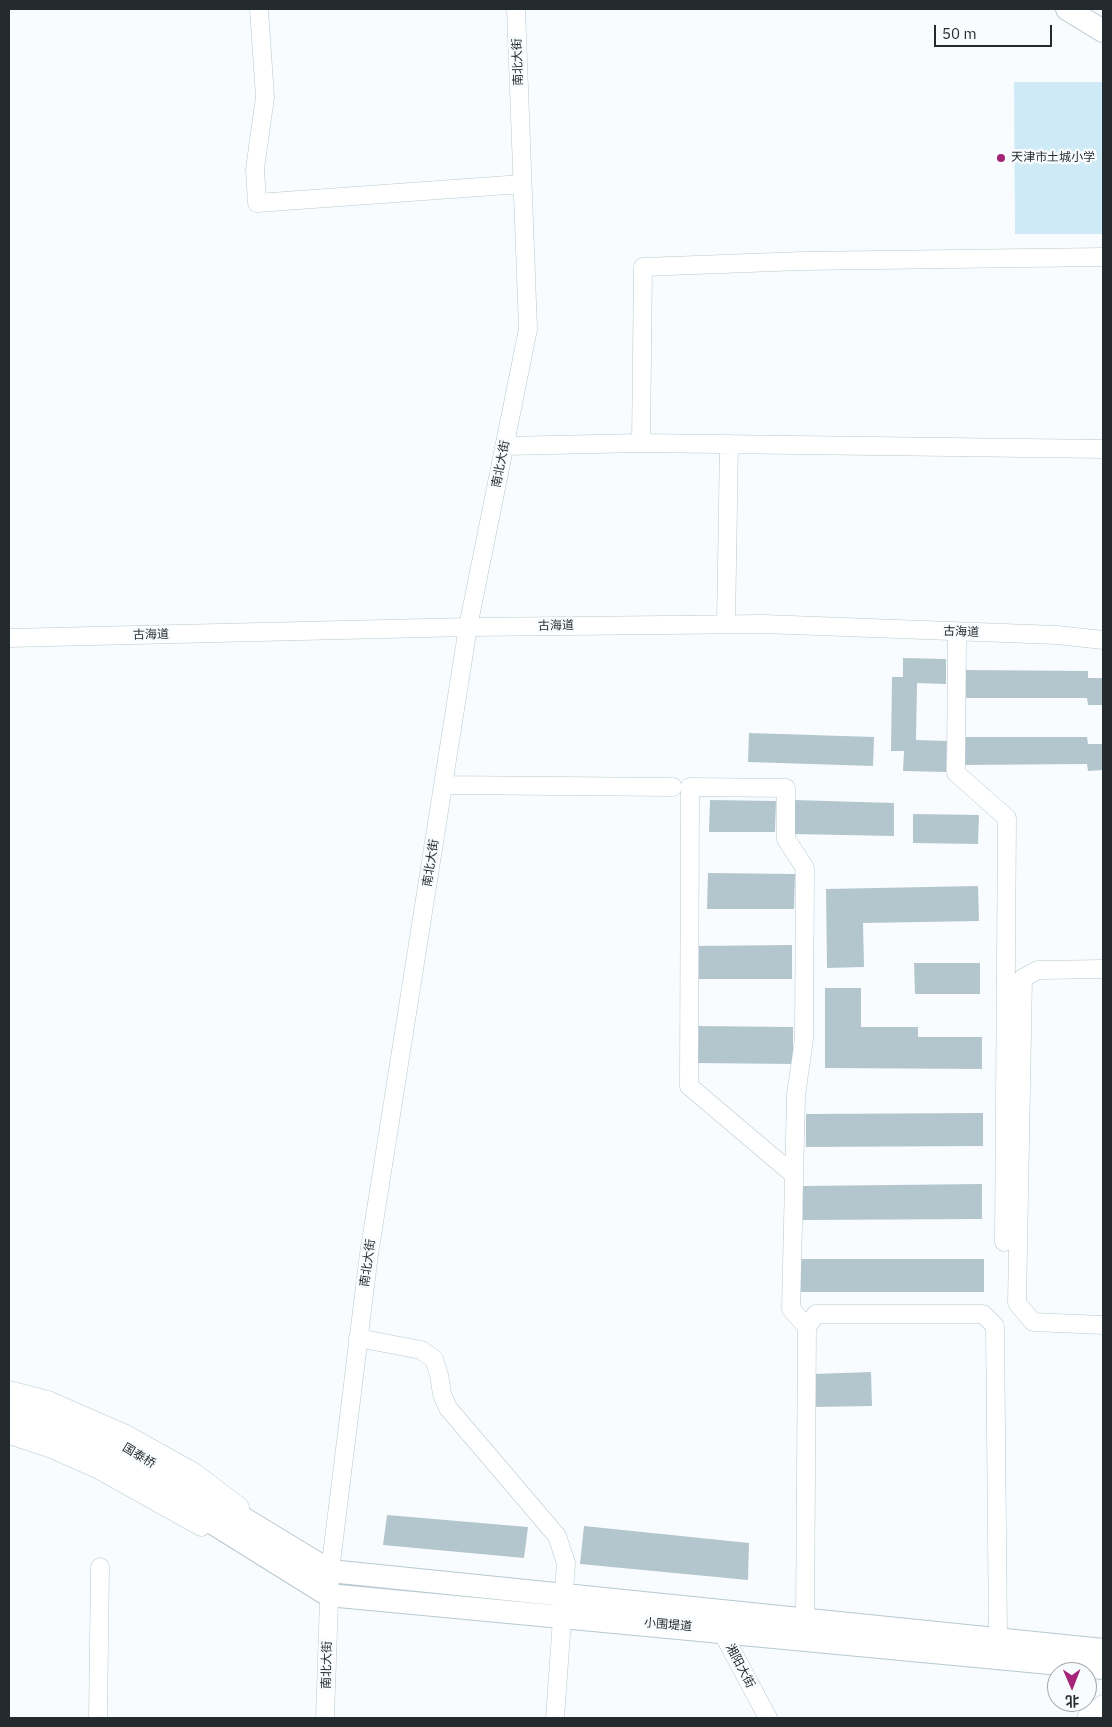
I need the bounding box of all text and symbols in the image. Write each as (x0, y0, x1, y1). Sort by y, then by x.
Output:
scale bar (937, 15, 1054, 47)
text: 50 m (942, 24, 977, 43)
street label: 南北大街 (510, 38, 526, 86)
place label: 天津市土城小学 (1011, 151, 1095, 165)
marker: 天津市土城小学 (995, 152, 1007, 164)
street label: 南北大街 (489, 439, 513, 489)
street label: 古海道 (538, 618, 574, 634)
street label: 古海道 (943, 624, 979, 640)
street label: 古海道 (133, 627, 169, 643)
street label: 南北大街 (420, 838, 442, 888)
street label: 南北大街 (358, 1238, 378, 1288)
street label: 国泰桥 (120, 1441, 158, 1471)
street label: 小围堤道 (643, 1616, 693, 1634)
street label: 南北大街 (319, 1641, 335, 1689)
street label: 湘阳大街 (722, 1641, 758, 1691)
north arrow (1047, 1662, 1097, 1712)
text: 北 (1065, 1692, 1079, 1710)

